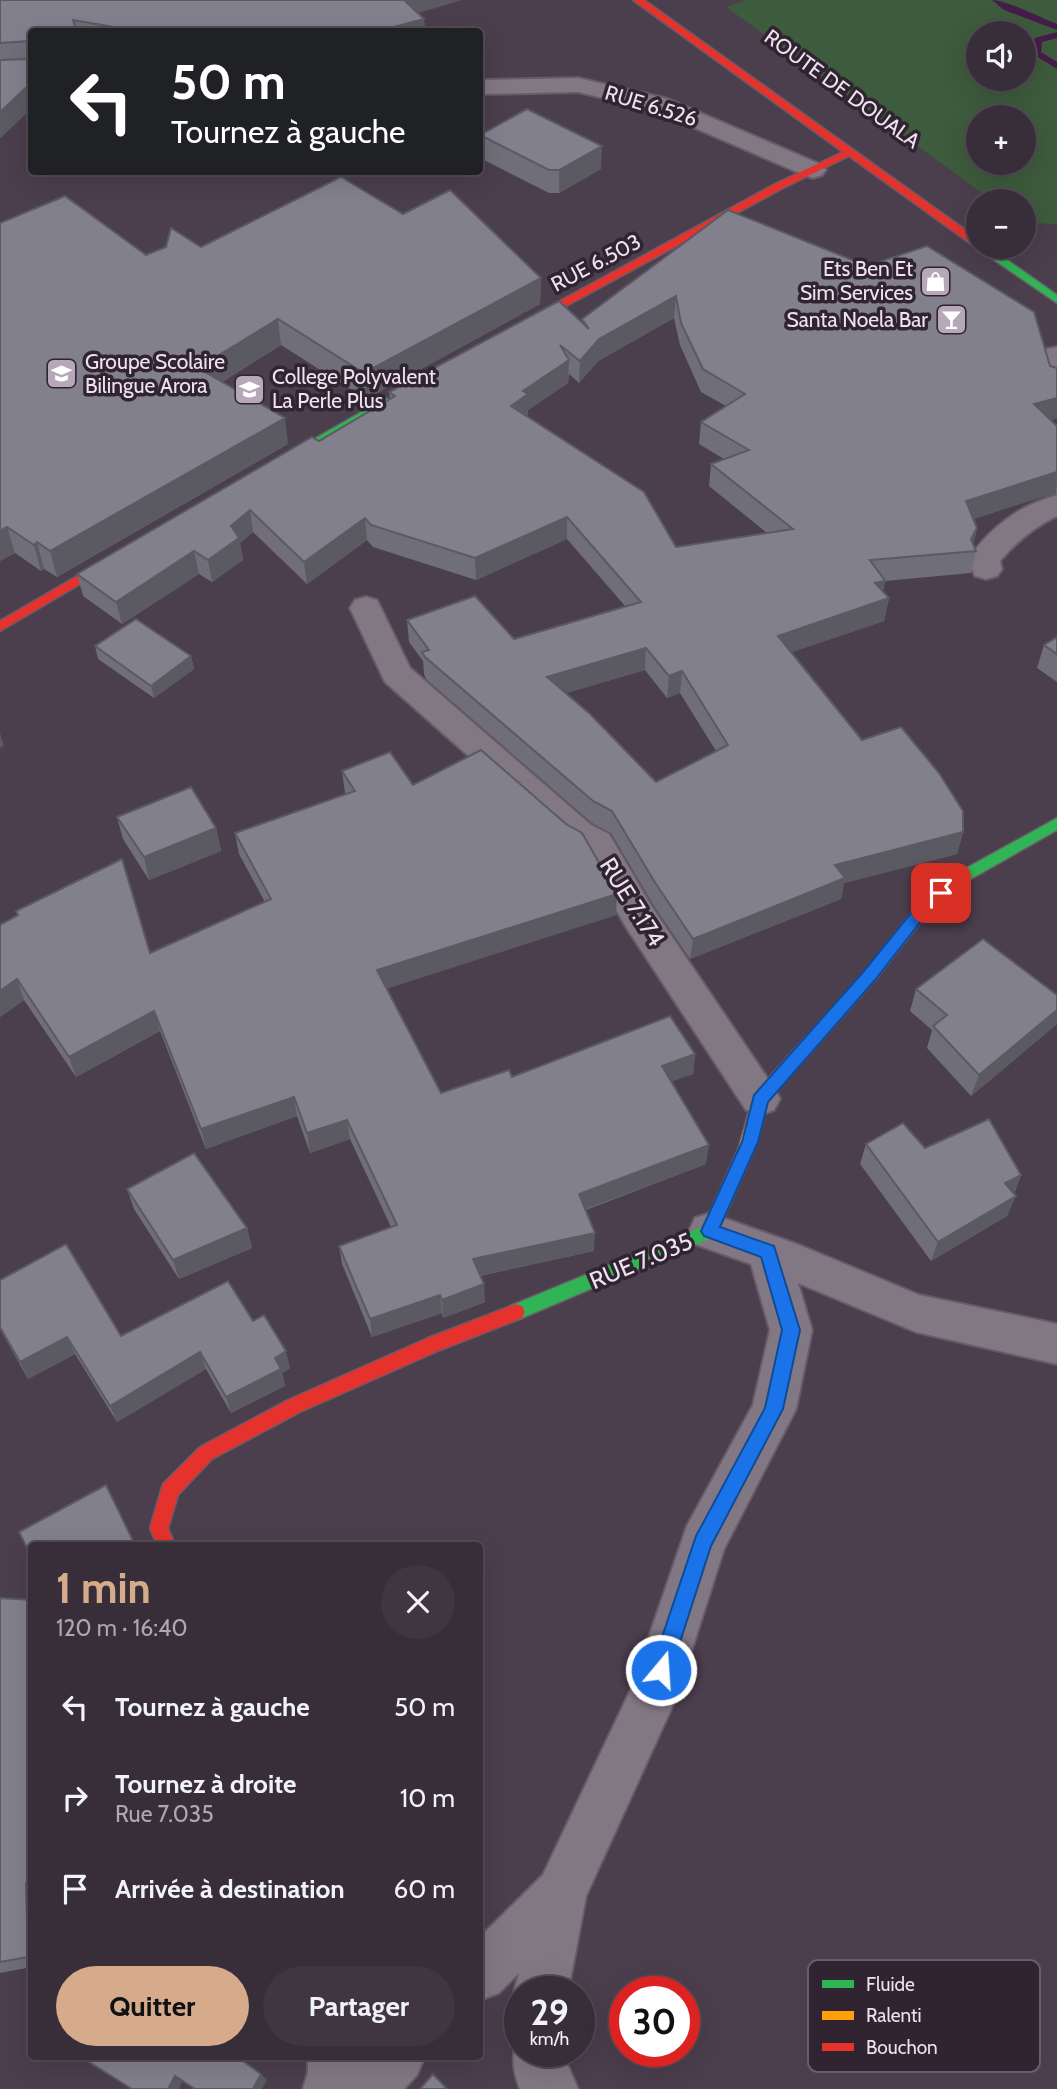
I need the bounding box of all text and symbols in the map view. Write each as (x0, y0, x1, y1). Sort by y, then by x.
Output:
map controls (966, 21, 1036, 259)
button: sound (966, 21, 1036, 91)
street label: ROUTE DE DOUALA (760, 24, 925, 153)
text: 50 m (171, 52, 286, 111)
icon: left (56, 56, 147, 147)
street label: RUE 6.526 (602, 80, 700, 131)
button: + (966, 105, 1036, 175)
text: Tournez à gauche (171, 112, 405, 151)
button: − (966, 189, 1036, 259)
street label: RUE 6.503 (547, 229, 645, 297)
place label: Ets Ben Et Sim Services (800, 256, 913, 305)
shop icon: Ets Ben Et Sim Services (919, 264, 953, 298)
bar icon: Santa Noela Bar (934, 303, 968, 337)
place label: Santa Noela Bar (786, 307, 928, 332)
place label: Groupe Scolaire Bilingue Arora (85, 349, 225, 398)
school or university icon: Groupe Scolaire Bilingue Arora (45, 357, 79, 391)
place label: College Polyvalent La Perle Plus (272, 364, 436, 413)
school or university icon: College Polyvalent La Perle Plus (232, 372, 266, 406)
street label: RUE 7.174 (594, 852, 671, 952)
pin (911, 863, 971, 923)
icon: arrive (922, 874, 960, 912)
street label: RUE 7.035 (585, 1226, 697, 1295)
text: 1 min (56, 1562, 151, 1614)
button: close (381, 1565, 455, 1639)
text: 120 m · 16:40 (56, 1614, 187, 1642)
position arrow (624, 1633, 698, 1707)
icon: left (56, 1688, 94, 1726)
text: Tournez à gauche (115, 1691, 310, 1723)
text: 50 m (394, 1691, 455, 1723)
text: Tournez à droite (115, 1768, 297, 1800)
icon: right (56, 1779, 94, 1817)
text: 10 m (400, 1782, 455, 1814)
text: Rue 7.035 (115, 1800, 214, 1828)
icon: arrive (56, 1870, 94, 1908)
text: Arrivée à destination (115, 1873, 345, 1905)
text: 60 m (393, 1873, 455, 1905)
legend (808, 1960, 1040, 2072)
button: Quitter (56, 1966, 249, 2046)
button: Partager (263, 1966, 455, 2046)
text: Fluide (866, 1973, 915, 1996)
speed limit sign: 30 (609, 1976, 700, 2067)
text: 29 (530, 1991, 569, 2034)
text: Ralenti (866, 2004, 922, 2027)
text: km/h (530, 2028, 569, 2050)
text: Bouchon (866, 2036, 938, 2059)

